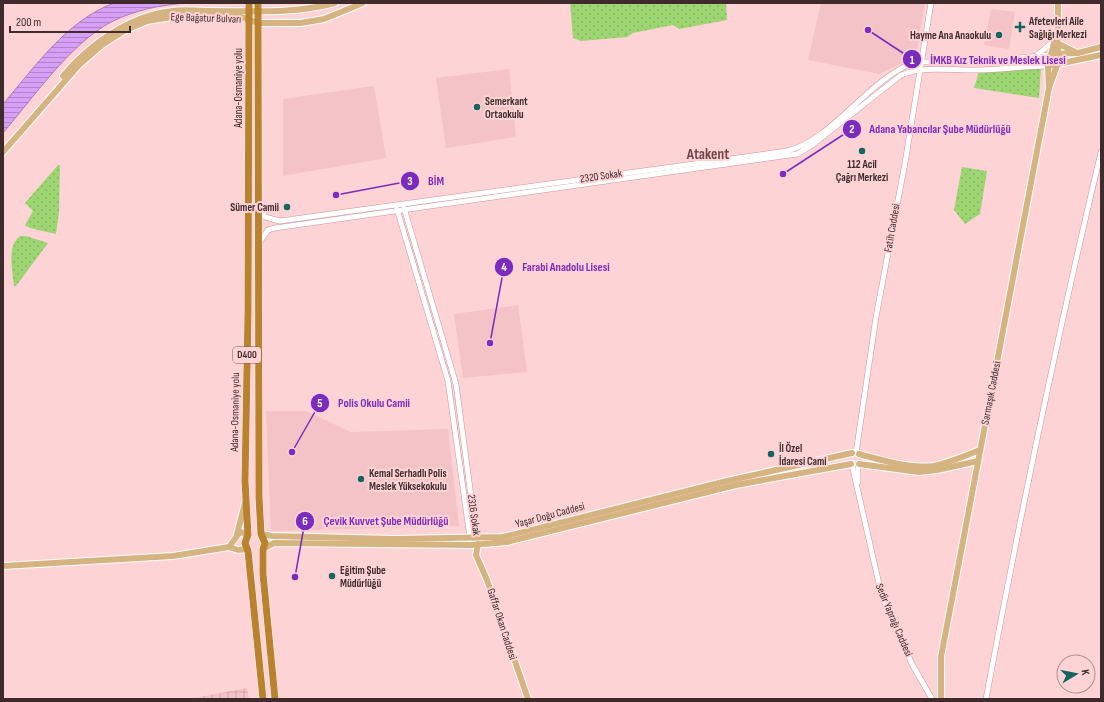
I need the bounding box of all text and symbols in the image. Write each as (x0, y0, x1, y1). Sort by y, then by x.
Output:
scale bar (10, 8, 130, 34)
street label: Ege Bağatur Bulvarı (170, 10, 242, 26)
text: 200 m (16, 15, 42, 30)
place label: Afetevleri Aile Sağlığı Merkezi (1028, 15, 1087, 41)
marker: Afetevleri Aile Sağlığı Merkezi (1014, 21, 1026, 33)
place label: Hayme Ana Anaokulu (910, 29, 991, 42)
marker: Hayme Ana Anaokulu (994, 30, 1004, 40)
callout: İMKB Kız Teknik ve Meslek Lisesi (902, 47, 1074, 71)
street label: Adana-Osmaniye yolu (232, 48, 245, 129)
text: 1 (910, 53, 915, 68)
text: İMKB Kız Teknik ve Meslek Lisesi (930, 53, 1066, 68)
place label: Semerkant Ortaokulu (485, 95, 528, 121)
marker: Semerkant Ortaokulu (472, 102, 482, 112)
callout: Adana Yabancılar Şube Müdürlüğü (842, 117, 1019, 141)
text: 2 (849, 122, 855, 137)
text: Adana Yabancılar Şube Müdürlüğü (868, 122, 1011, 137)
district label: Atakent (686, 145, 729, 164)
marker: 112 Acil Çağrı Merkezi (857, 146, 867, 156)
place label: 112 Acil Çağrı Merkezi (836, 158, 888, 184)
street label: 2320 Sokak (579, 167, 624, 185)
callout: BİM (400, 169, 452, 193)
text: 3 (407, 174, 413, 189)
text: BİM (428, 174, 444, 189)
place label: Sümer Camii (230, 201, 279, 214)
marker: Sümer Camii (282, 202, 292, 212)
street label: Fatih Caddesi (881, 203, 903, 253)
callout: Farabi Anadolu Lisesi (494, 255, 618, 279)
text: 4 (501, 260, 507, 275)
text: Farabi Anadolu Lisesi (522, 260, 610, 275)
road number: D400 (233, 347, 261, 363)
street label: Sarmaşık Caddesi (978, 360, 1004, 426)
street label: Adana-Osmaniye yolu (228, 372, 242, 453)
callout: Polis Okulu Camii (310, 391, 418, 415)
text: 5 (317, 396, 323, 411)
text: Polis Okulu Camii (338, 396, 410, 411)
place label: İl Özel İdaresi Cami (779, 441, 826, 468)
marker: İl Özel İdaresi Cami (766, 449, 776, 459)
place label: Kemal Serhadlı Polis Meslek Yüksekokulu (369, 467, 447, 493)
marker: Kemal Serhadlı Polis Meslek Yüksekokulu (356, 474, 366, 484)
street label: 2316 Sokak (465, 494, 483, 537)
street label: Yaşar Doğu Caddesi (514, 500, 586, 530)
callout: Çevik Kuvvet Şube Müdürlüğü (295, 509, 457, 533)
text: 6 (302, 514, 308, 529)
text: Çevik Kuvvet Şube Müdürlüğü (323, 514, 449, 529)
place label: Eğitim Şube Müdürlüğü (340, 564, 386, 590)
marker: Eğitim Şube Müdürlüğü (327, 571, 337, 581)
street label: Sedir Yaprağı Caddesi (873, 582, 915, 658)
street label: Gaffar Okan Caddesi (484, 587, 520, 661)
north arrow (1056, 654, 1096, 694)
text: K (1078, 669, 1092, 677)

